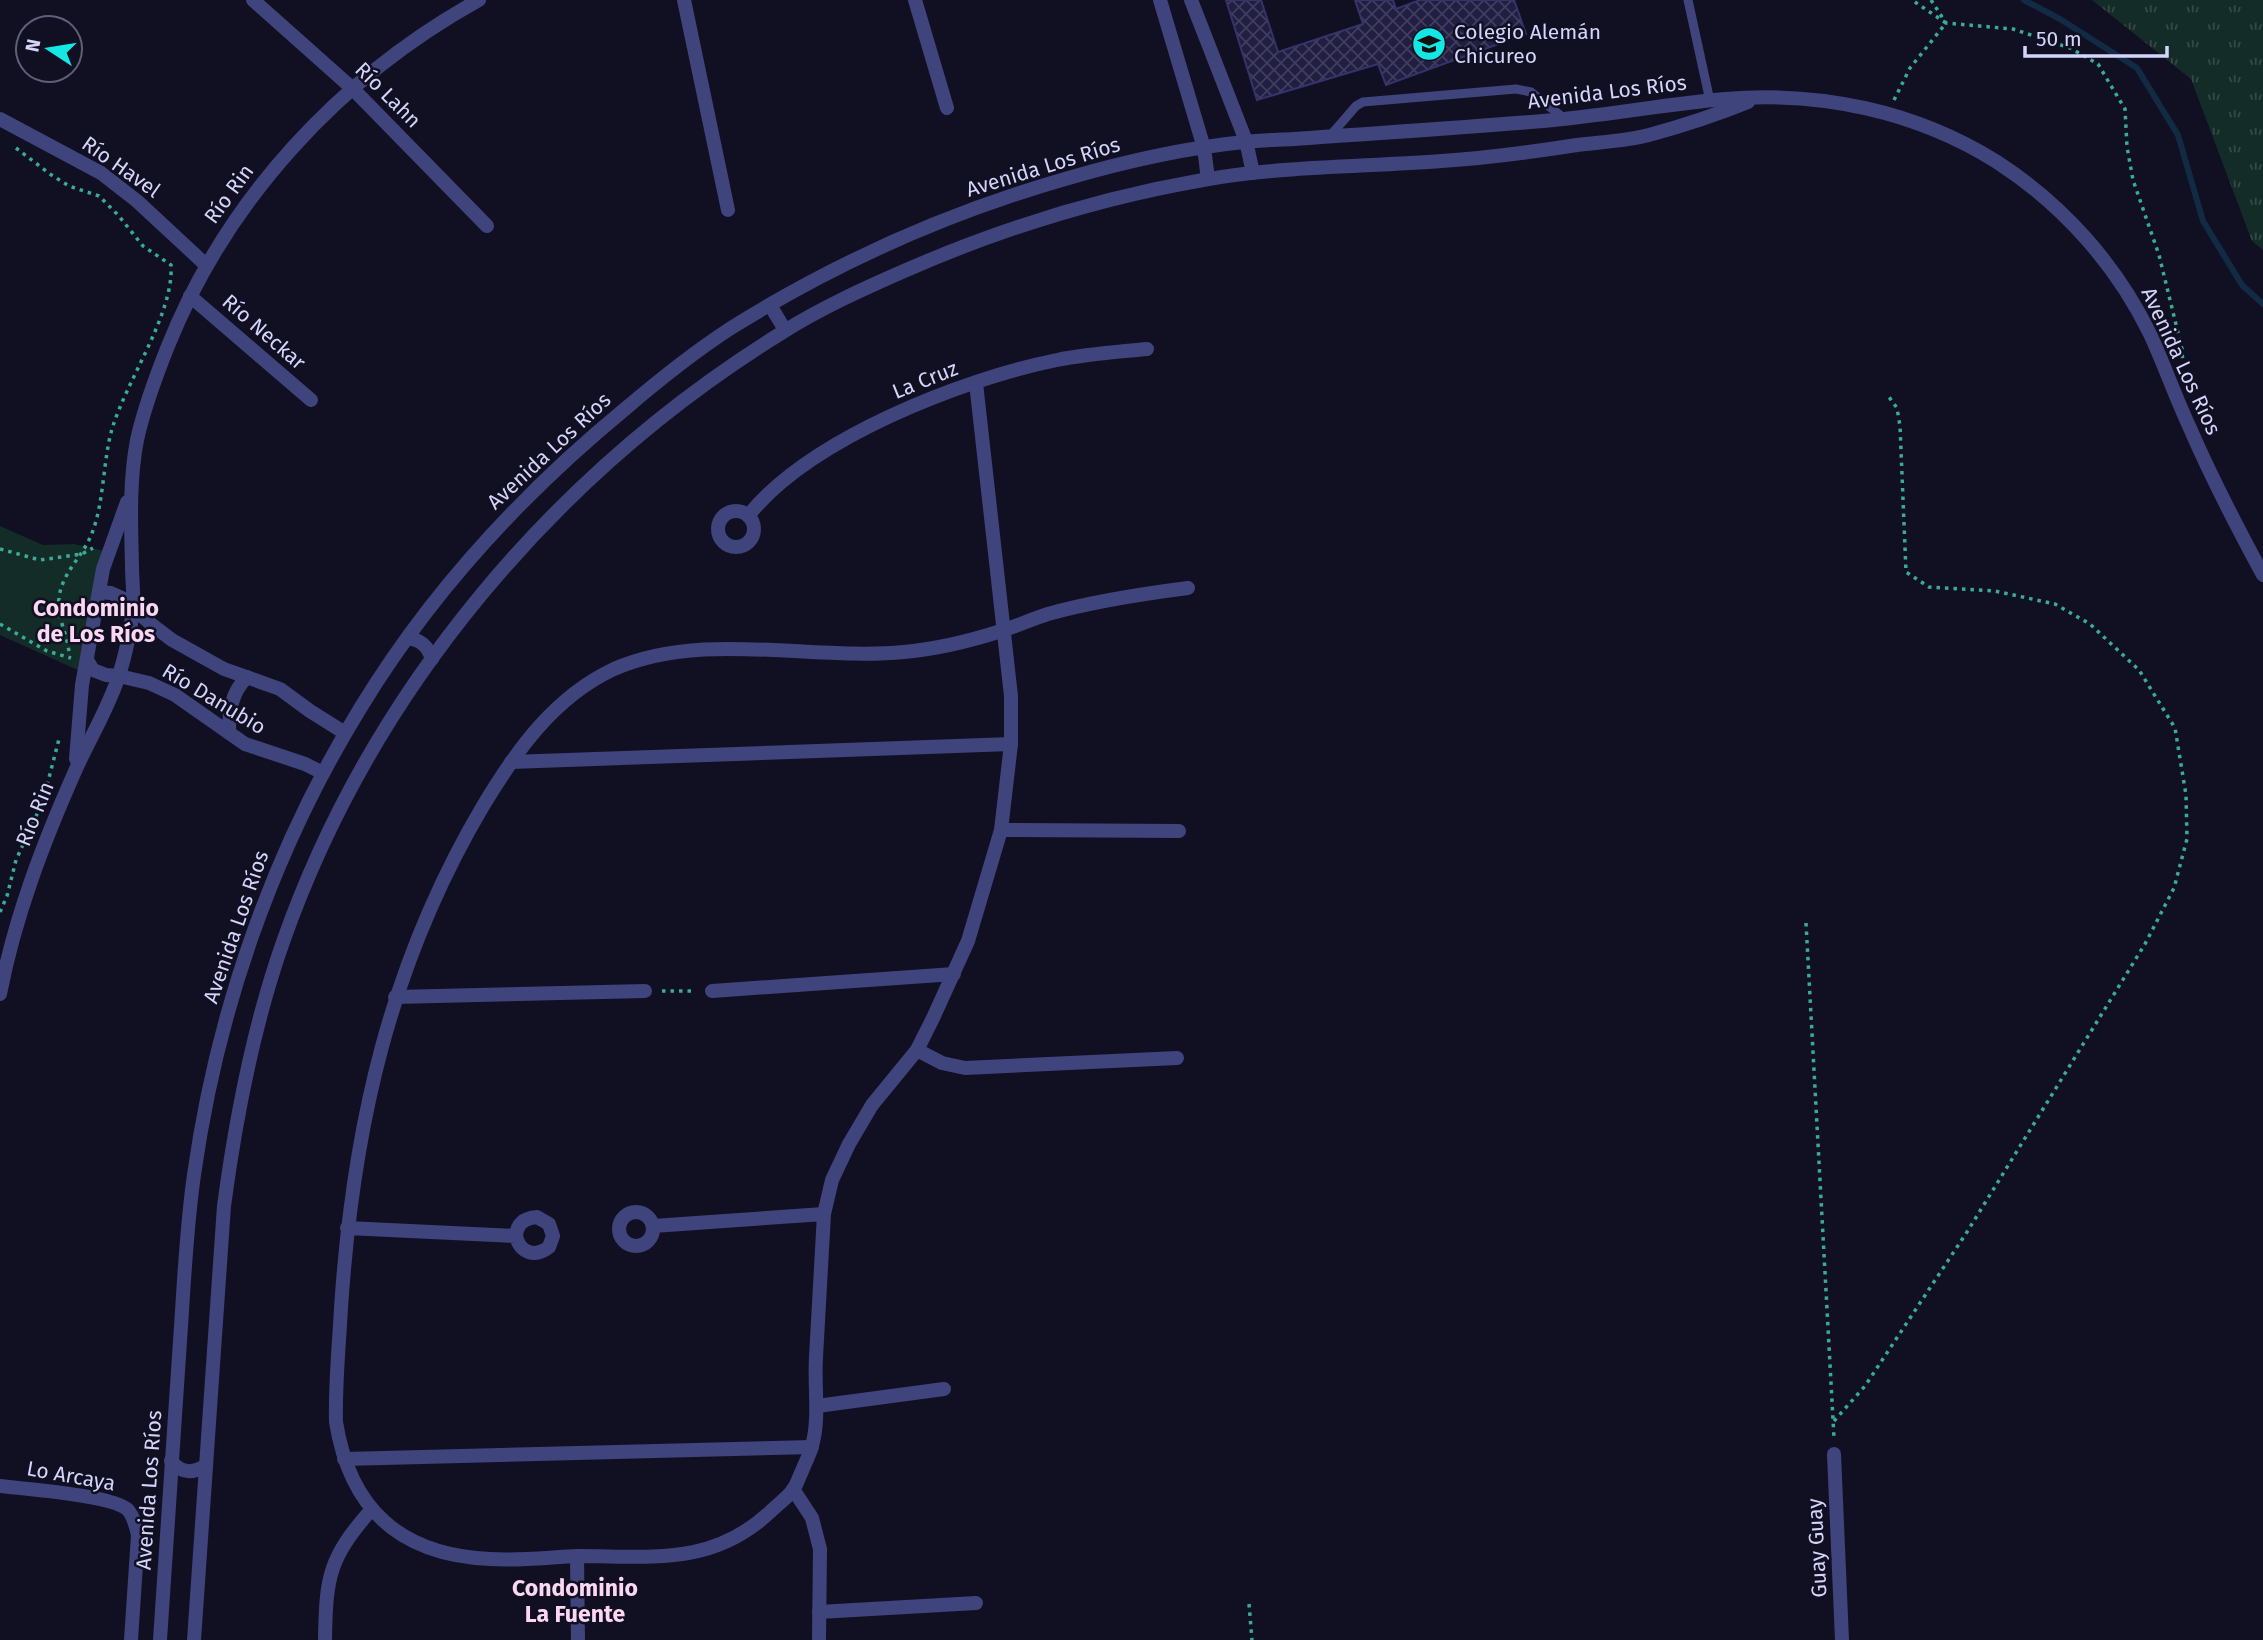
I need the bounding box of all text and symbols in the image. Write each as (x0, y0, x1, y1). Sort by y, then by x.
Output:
north arrow (14, 14, 84, 84)
scale bar (2025, 14, 2167, 58)
place label: Colegio Alemán Chicureo (1454, 19, 1601, 69)
school or university icon: Colegio Alemán Chicureo (1410, 25, 1448, 63)
text: 50 m (2036, 26, 2082, 52)
text: N (20, 37, 45, 54)
street label: Río Lahn (350, 57, 426, 133)
street label: Avenida Los Ríos (1526, 69, 1688, 115)
street label: Río Havel (77, 131, 165, 203)
street label: Avenida Los Ríos (963, 131, 1123, 203)
street label: Río Rin (199, 159, 259, 229)
street label: Avenida Los Ríos (2135, 283, 2227, 439)
street label: Río Neckar (217, 289, 311, 375)
street label: La Cruz (889, 355, 961, 405)
street label: Avenida Los Ríos (482, 387, 616, 515)
district label: Condominio de Los Ríos (33, 594, 159, 648)
street label: Río Danubio (157, 658, 271, 740)
street label: Río Rin (10, 778, 60, 850)
street label: Avenida Los Ríos (198, 847, 274, 1007)
street label: Avenida Los Ríos (130, 1409, 168, 1571)
street label: Lo Arcaya (25, 1455, 117, 1497)
street label: Guay Guay (1801, 1497, 1833, 1598)
district label: Condominio La Fuente (512, 1574, 638, 1628)

